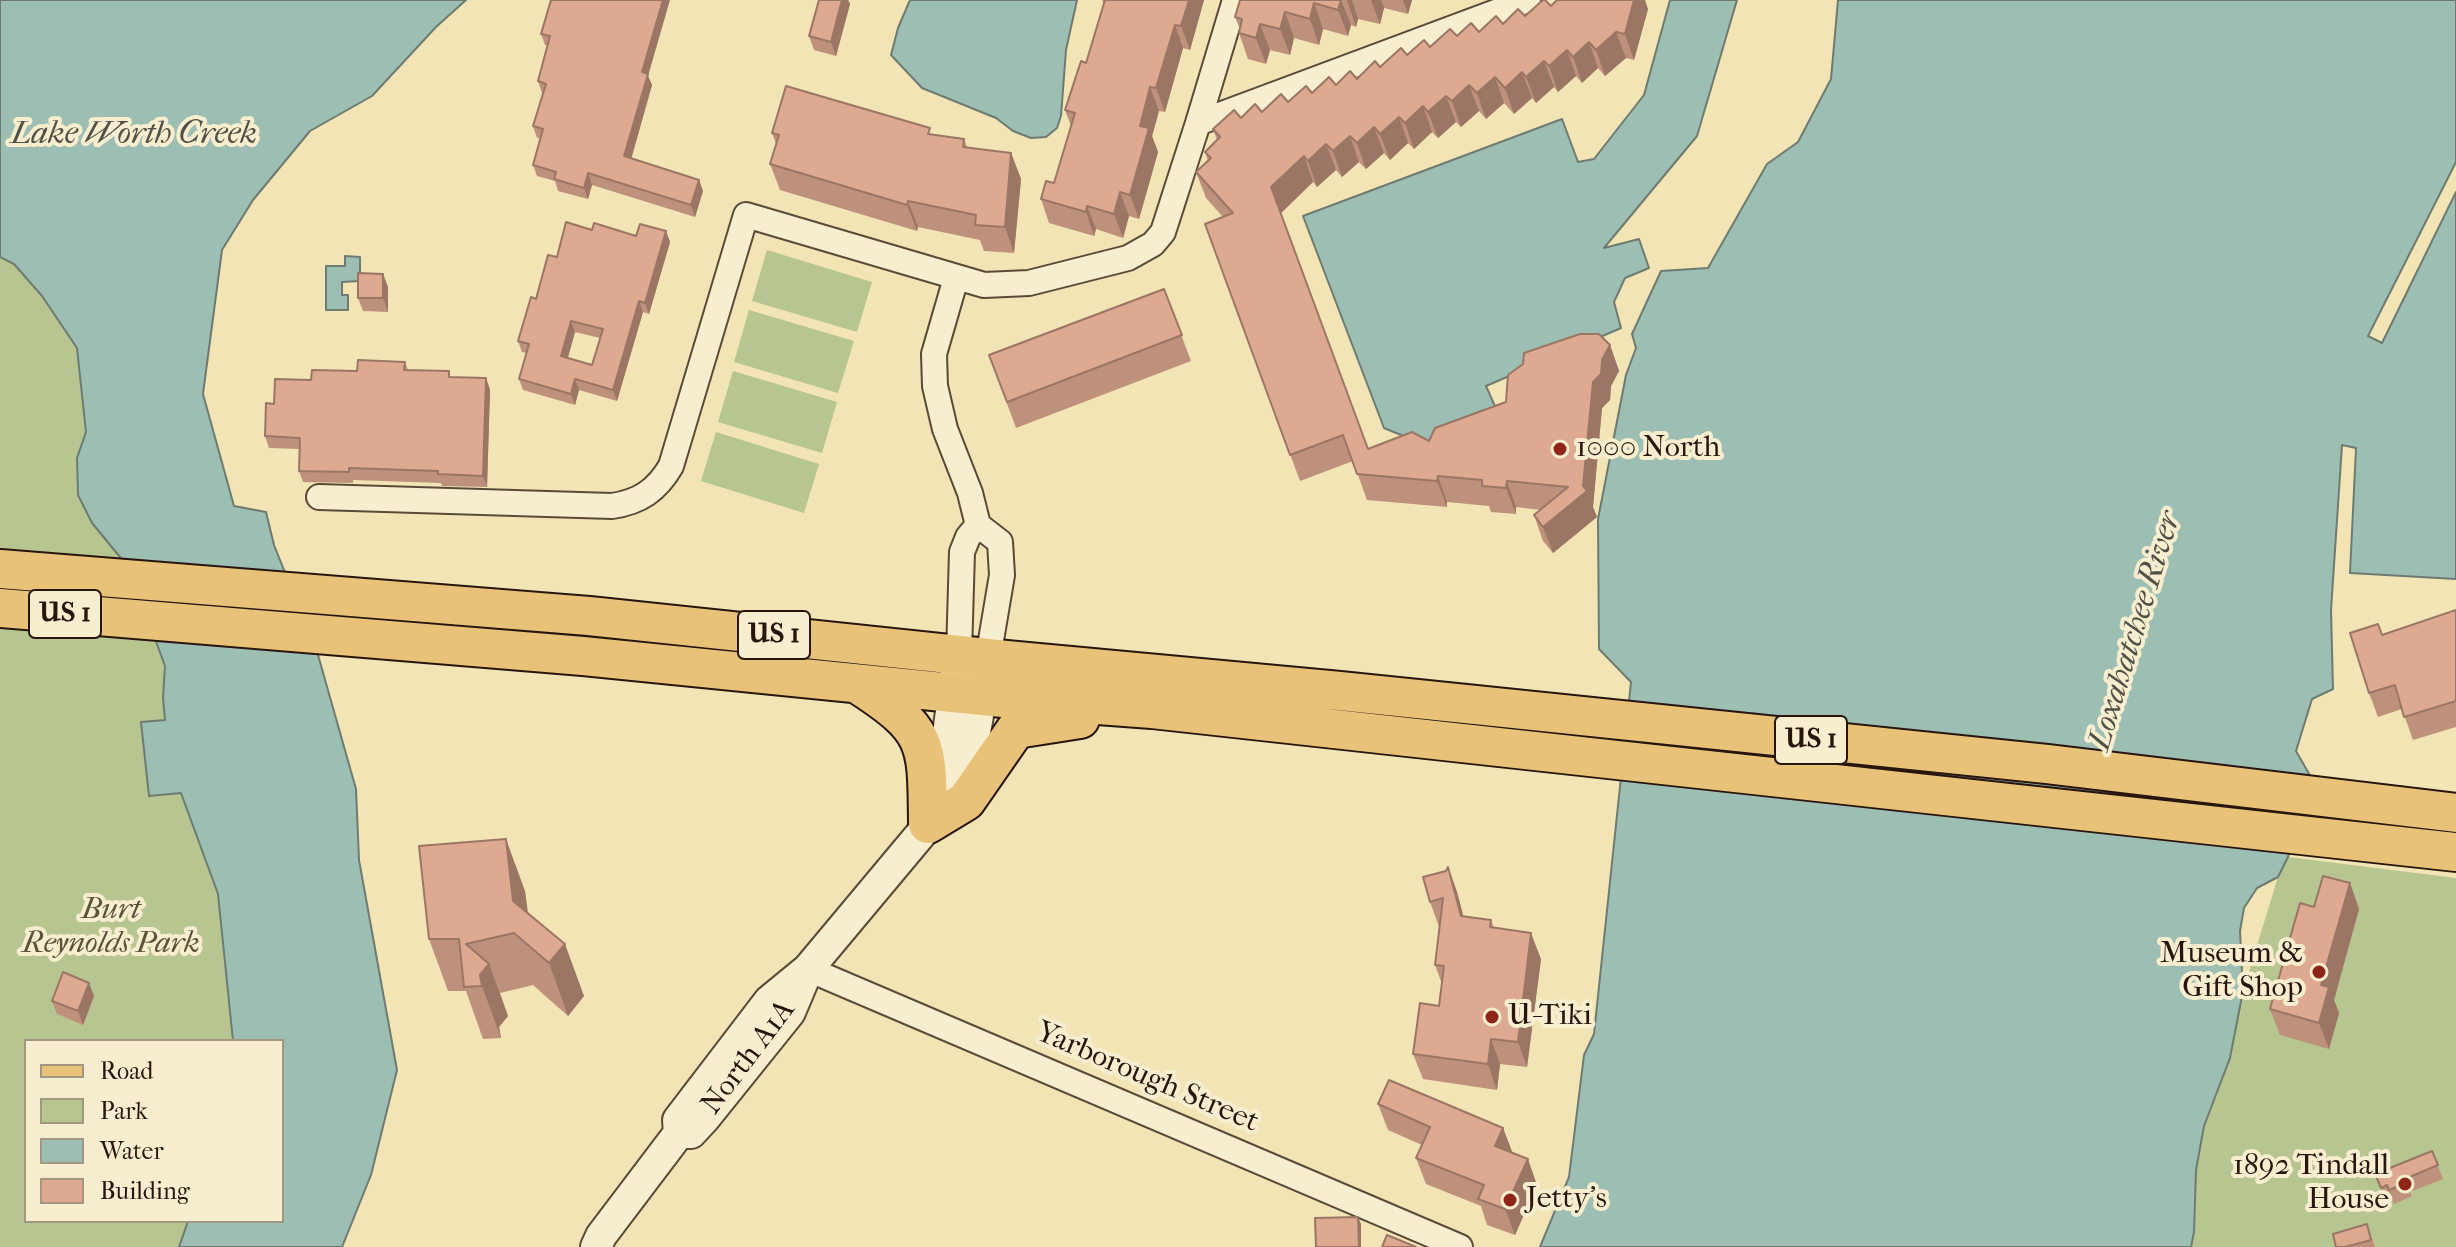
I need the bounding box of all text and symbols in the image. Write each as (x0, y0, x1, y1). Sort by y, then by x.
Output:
water label: Lake Worth Creek (11, 116, 257, 154)
place label: 1000 North (1576, 431, 1720, 467)
marker: 1000 North (1551, 440, 1569, 458)
water label: Loxahatchee River (2082, 507, 2190, 755)
road number: US 1 (29, 590, 101, 638)
road number: US 1 (738, 611, 810, 659)
road number: US 1 (1775, 716, 1847, 764)
park label: Burt Reynolds Park (22, 893, 200, 964)
place label: Museum & Gift Shop (2160, 937, 2303, 1008)
marker: Museum & Gift Shop (2310, 963, 2328, 981)
street label: North A1A (694, 994, 804, 1122)
place label: U-Tiki (1508, 999, 1592, 1035)
marker: U-Tiki (1483, 1008, 1501, 1026)
street label: Yarborough Street (1030, 1015, 1264, 1141)
legend (24, 1039, 284, 1223)
text: Road (100, 1057, 153, 1085)
text: Park (100, 1097, 148, 1125)
text: Water (100, 1137, 164, 1165)
place label: 1892 Tindall House (2233, 1149, 2389, 1220)
marker: 1892 Tindall House (2396, 1175, 2414, 1193)
text: Building (100, 1177, 190, 1205)
place label: Jetty's (1526, 1182, 1607, 1218)
marker: Jetty's (1501, 1191, 1519, 1209)

